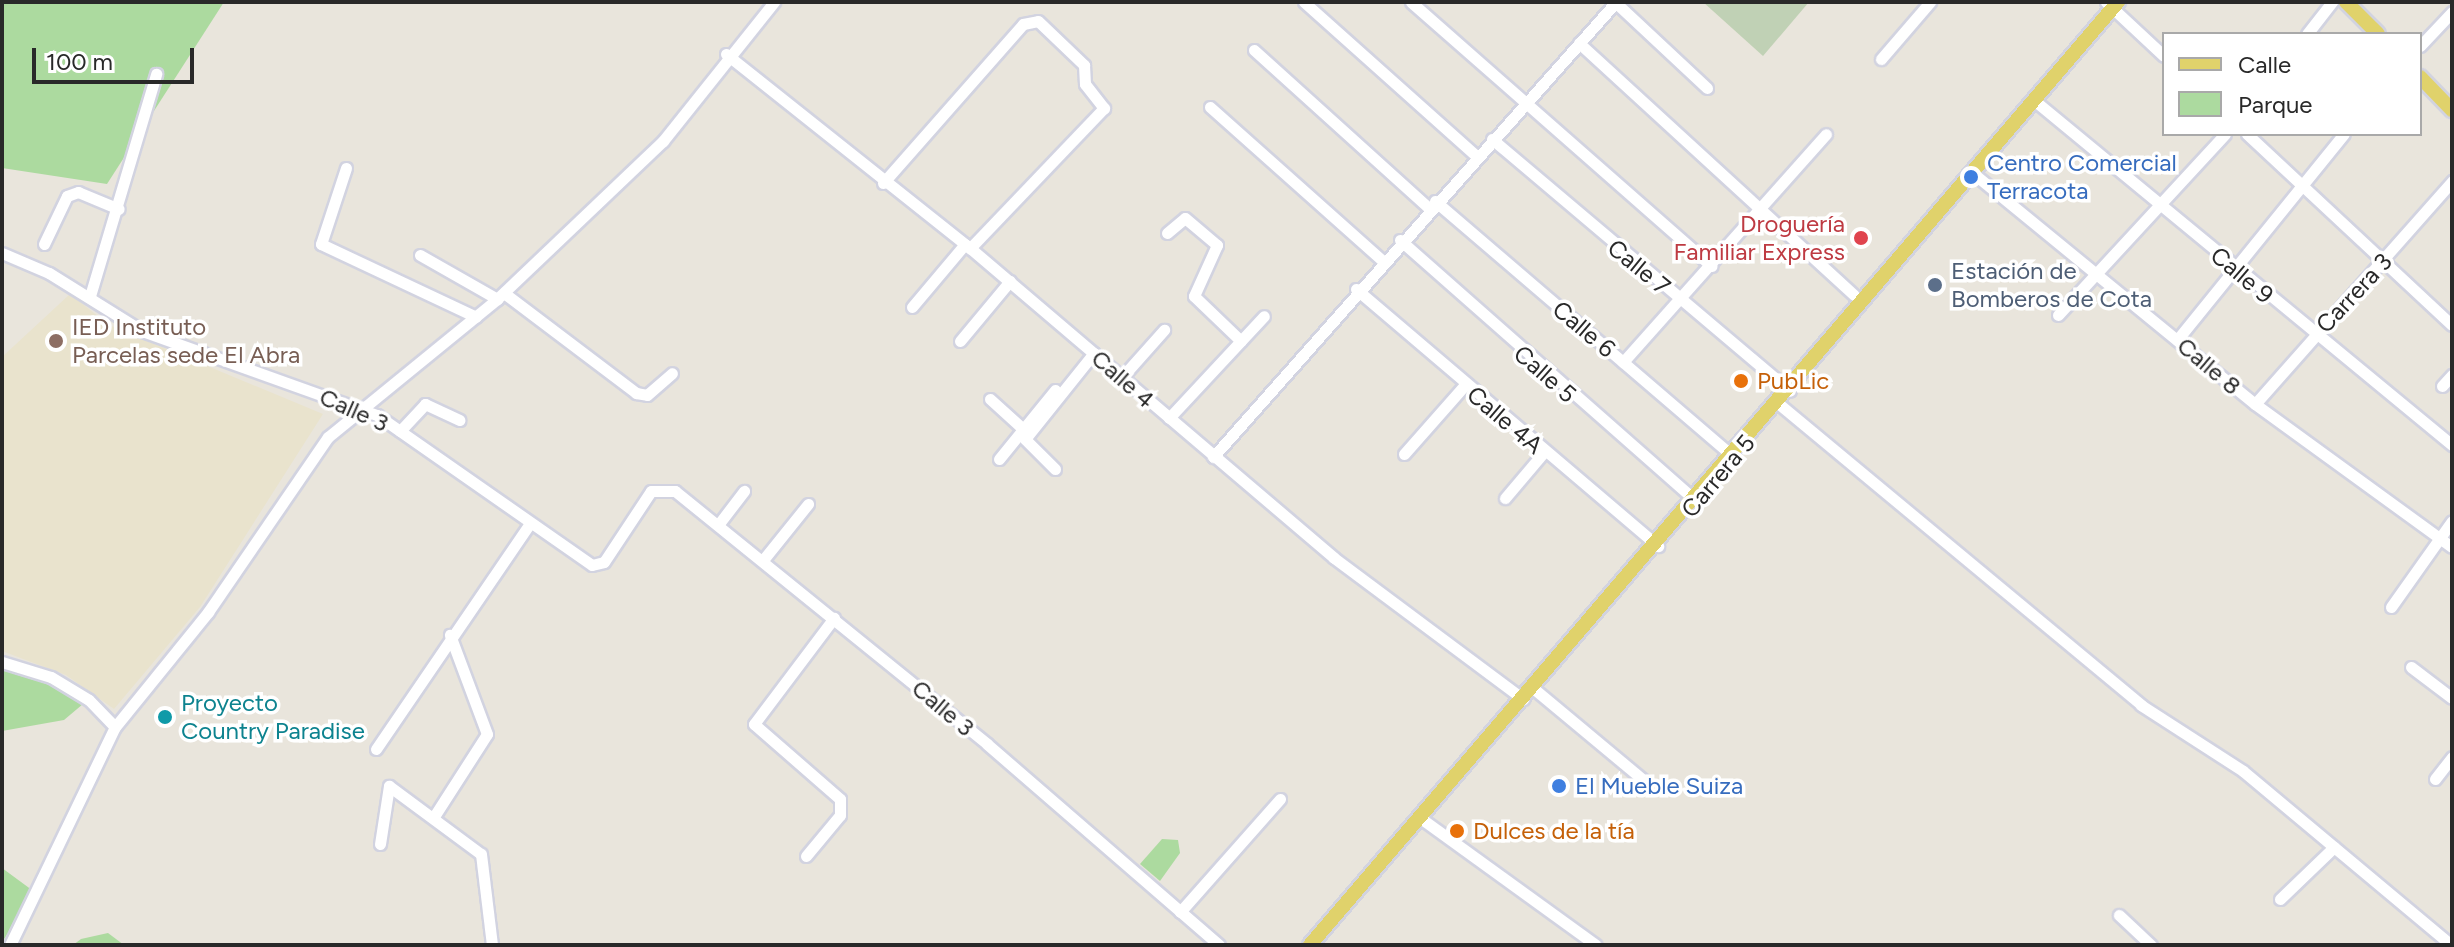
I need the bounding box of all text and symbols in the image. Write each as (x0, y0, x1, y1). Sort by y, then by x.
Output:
scale bar (36, 32, 198, 82)
legend (2162, 32, 2422, 136)
text: 100 m (46, 47, 113, 76)
text: Calle (2238, 50, 2291, 79)
text: Parque (2238, 90, 2312, 119)
place label: Centro Comercial Terracota (1987, 149, 2177, 205)
marker: Centro Comercial Terracota (1962, 168, 1980, 186)
place label: Droguería Familiar Express (1673, 210, 1845, 266)
marker: Droguería Familiar Express (1852, 229, 1870, 247)
street label: Calle 7 (1602, 233, 1676, 301)
street label: Calle 9 (2205, 241, 2279, 309)
street label: Carrera 3 (2310, 247, 2398, 339)
place label: Estación de Bomberos de Cota (1951, 257, 2152, 313)
marker: Estación de Bomberos de Cota (1926, 276, 1944, 294)
street label: Calle 6 (1547, 295, 1621, 363)
place label: IED Instituto Parcelas sede El Abra (72, 313, 300, 369)
street label: Calle 8 (2171, 331, 2247, 401)
marker: IED Instituto Parcelas sede El Abra (47, 332, 65, 350)
street label: Calle 5 (1508, 339, 1582, 409)
street label: Calle 4 (1086, 344, 1160, 414)
place label: PubLic (1757, 367, 1829, 395)
marker: PubLic (1732, 372, 1750, 390)
street label: Calle 4A (1461, 380, 1549, 460)
street label: Calle 3 (315, 382, 393, 438)
street label: Carrera 5 (1675, 429, 1761, 523)
street label: Calle 3 (906, 674, 980, 742)
place label: Proyecto Country Paradise (181, 689, 365, 745)
marker: Proyecto Country Paradise (156, 708, 174, 726)
place label: El Mueble Suiza (1575, 772, 1743, 800)
marker: El Mueble Suiza (1550, 777, 1568, 795)
place label: Dulces de la tía (1473, 817, 1635, 845)
marker: Dulces de la tía (1448, 822, 1466, 840)

